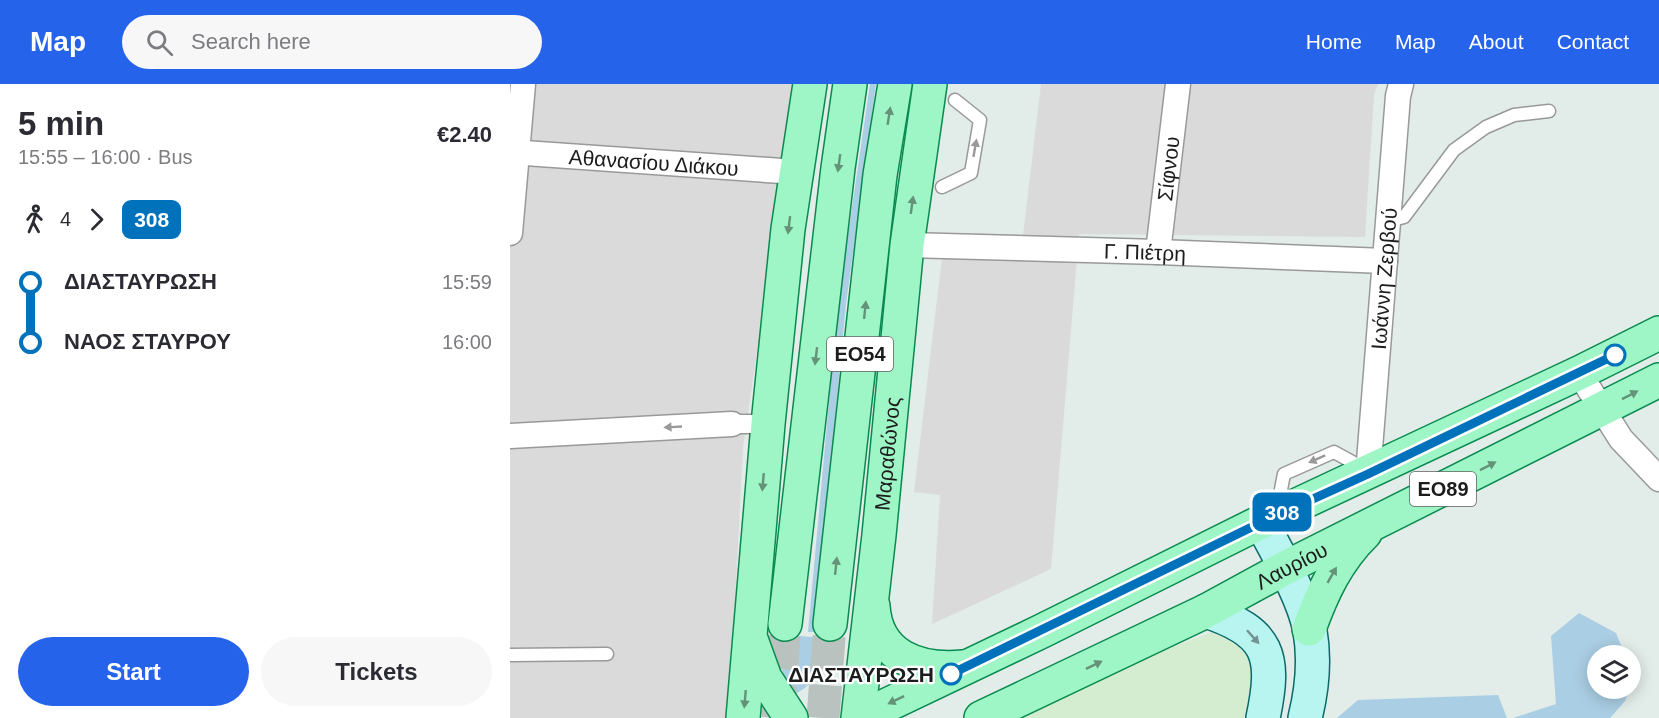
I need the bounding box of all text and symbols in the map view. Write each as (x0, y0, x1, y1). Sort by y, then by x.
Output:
search box (122, 15, 542, 69)
text: Map (30, 26, 86, 57)
icon: search (143, 26, 176, 59)
text: Search here (191, 29, 311, 54)
text: Home (1306, 30, 1362, 53)
text: Map (1395, 30, 1436, 53)
text: About (1469, 30, 1524, 53)
text: Contact (1557, 30, 1629, 53)
text: 5 min (18, 105, 104, 142)
one-way arrow (885, 107, 894, 126)
text: €2.40 (437, 122, 492, 147)
street label: Σίφνου (1153, 135, 1183, 202)
one-way arrow (971, 138, 980, 157)
street label: Αθανασίου Διάκου (568, 145, 739, 179)
text: 15:55 – 16:00 · Bus (18, 146, 193, 168)
one-way arrow (834, 153, 843, 172)
one-way arrow (908, 196, 917, 215)
icon: walk (18, 203, 51, 236)
icon: forward (80, 203, 113, 236)
street label: Ιωάννη Ζερβού (1366, 207, 1401, 350)
text: 4 (60, 208, 71, 230)
text: 308 (134, 208, 169, 231)
one-way arrow (784, 215, 793, 234)
street label: Γ. Πιέτρη (1104, 239, 1186, 265)
text: ΔΙΑΣΤΑΥΡΩΣΗ (64, 269, 217, 294)
text: 15:59 (442, 271, 492, 293)
one-way arrow (860, 300, 870, 319)
text: ΝΑΟΣ ΣΤΑΥΡΟΥ (64, 329, 231, 354)
text: 16:00 (442, 331, 492, 353)
road number: ΕΟ54 (827, 337, 893, 371)
unlabelled marker (1604, 344, 1626, 366)
one-way arrow (811, 347, 821, 366)
one-way arrow (1621, 390, 1639, 400)
street label: Μαραθώνος (870, 396, 904, 511)
one-way arrow (664, 422, 683, 432)
one-way arrow (1308, 455, 1325, 464)
one-way arrow (1479, 462, 1496, 471)
one-way arrow (758, 472, 768, 491)
road number: ΕΟ89 (1410, 472, 1476, 506)
line badge: 308 (1248, 492, 1316, 532)
text: 308 (1264, 501, 1300, 524)
street label: Λαυρίου (1252, 537, 1331, 593)
one-way arrow (831, 557, 841, 576)
one-way arrow (1327, 567, 1338, 583)
one-way arrow (1246, 629, 1260, 644)
button: Start (18, 637, 249, 706)
button: Tickets (261, 637, 492, 706)
map controls (1587, 645, 1641, 699)
button: layers (1587, 645, 1641, 699)
one-way arrow (1085, 661, 1102, 670)
place label: ΔΙΑΣΤΑΥΡΩΣΗ (788, 663, 934, 686)
marker: ΔΙΑΣΤΑΥΡΩΣΗ (940, 663, 962, 685)
one-way arrow (740, 689, 749, 708)
one-way arrow (888, 696, 905, 705)

